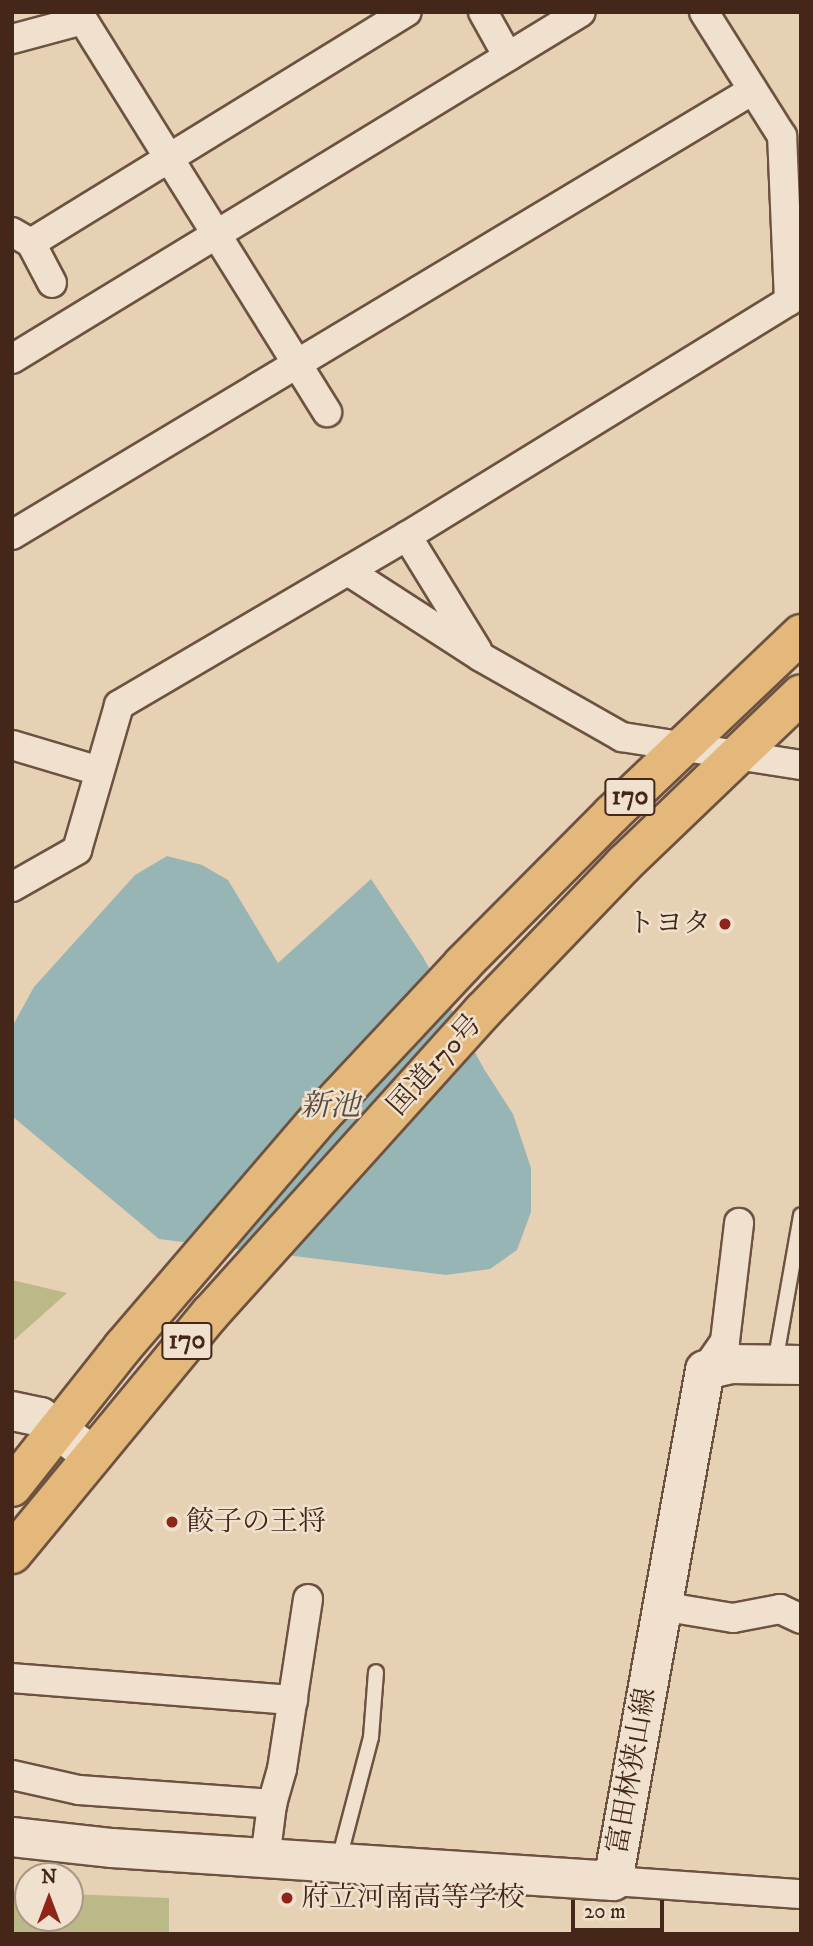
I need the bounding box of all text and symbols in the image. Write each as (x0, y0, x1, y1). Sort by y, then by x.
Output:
road number: 170 (604, 775, 656, 820)
place label: トヨタ (627, 907, 711, 941)
marker: トヨタ (717, 916, 733, 932)
street label: 国道170号 (381, 1008, 489, 1122)
water label: 新池 (300, 1089, 360, 1125)
road number: 170 (161, 1318, 213, 1364)
place label: 餃子の王将 (186, 1505, 326, 1539)
marker: 餃子の王将 (164, 1514, 180, 1530)
street label: 富田林狭山線 (601, 1685, 663, 1857)
north arrow (14, 1862, 84, 1932)
text: N (41, 1866, 57, 1889)
place label: 府立河南高等学校 (301, 1881, 525, 1915)
scale bar (575, 1886, 668, 1930)
marker: 府立河南高等学校 (279, 1890, 295, 1906)
text: 20 m (584, 1899, 626, 1925)

